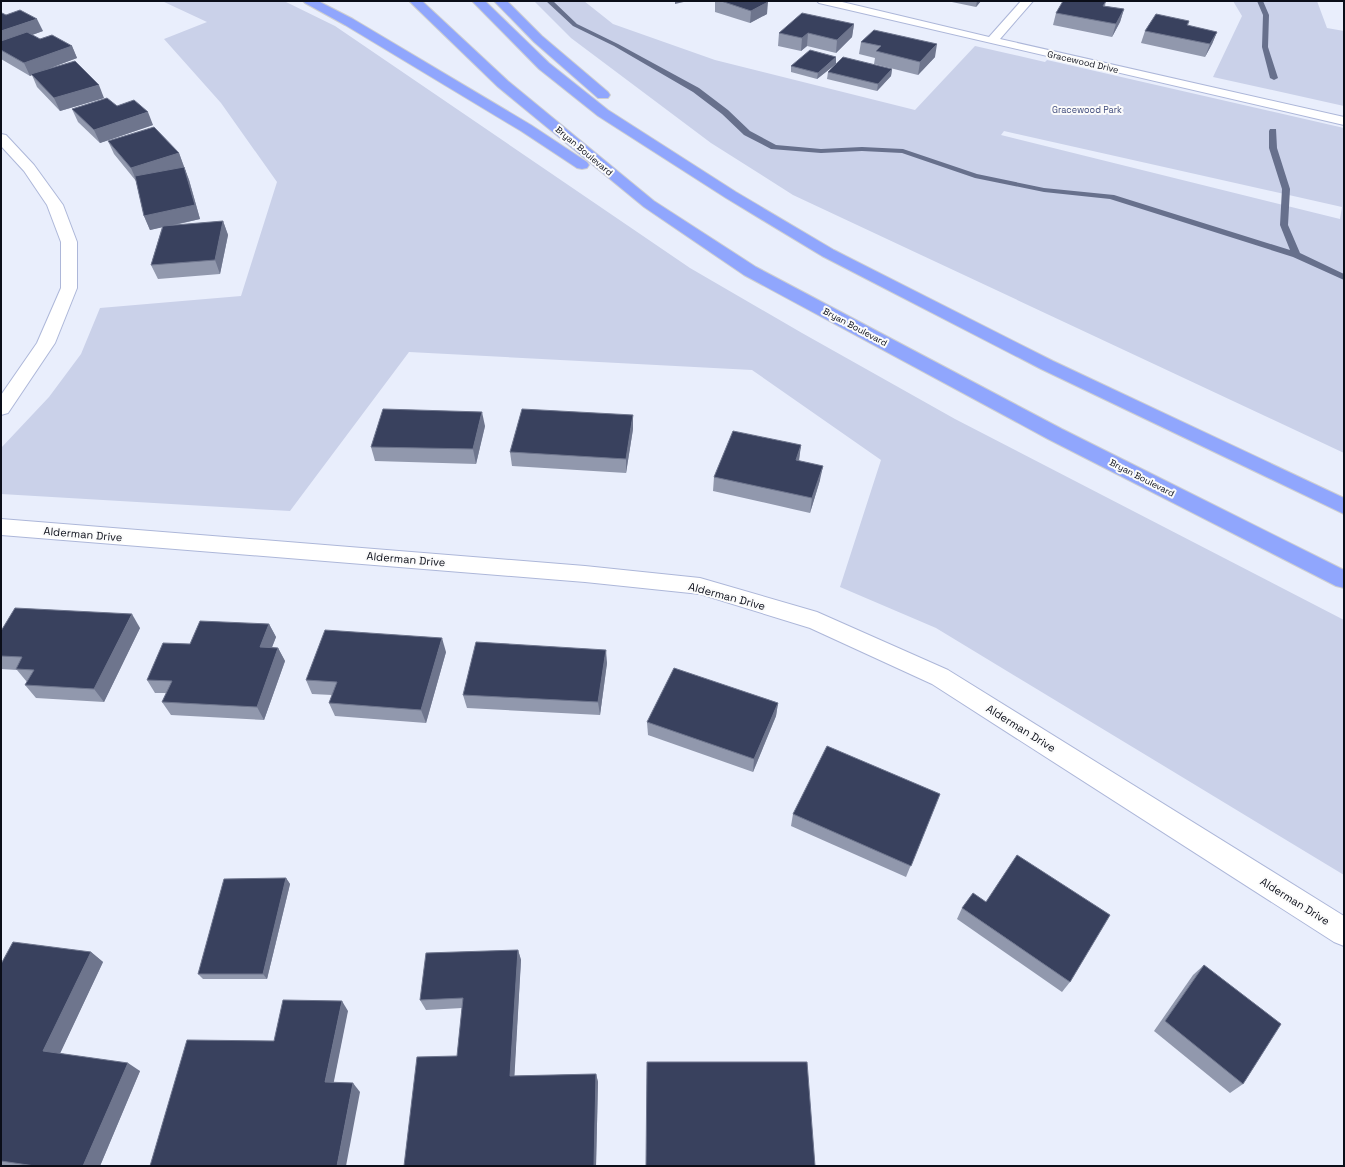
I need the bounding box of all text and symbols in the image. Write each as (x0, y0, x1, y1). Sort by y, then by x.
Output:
street label: Gracewood Drive (1046, 48, 1120, 76)
park label: Gracewood Park (1052, 104, 1122, 116)
street label: Bryan Boulevard (553, 124, 615, 179)
street label: Bryan Boulevard (821, 305, 889, 349)
street label: Bryan Boulevard (1108, 457, 1177, 500)
street label: Alderman Drive (43, 524, 123, 544)
street label: Alderman Drive (366, 549, 446, 569)
street label: Alderman Drive (687, 579, 767, 613)
street label: Alderman Drive (984, 701, 1058, 755)
street label: Alderman Drive (1258, 874, 1332, 928)

